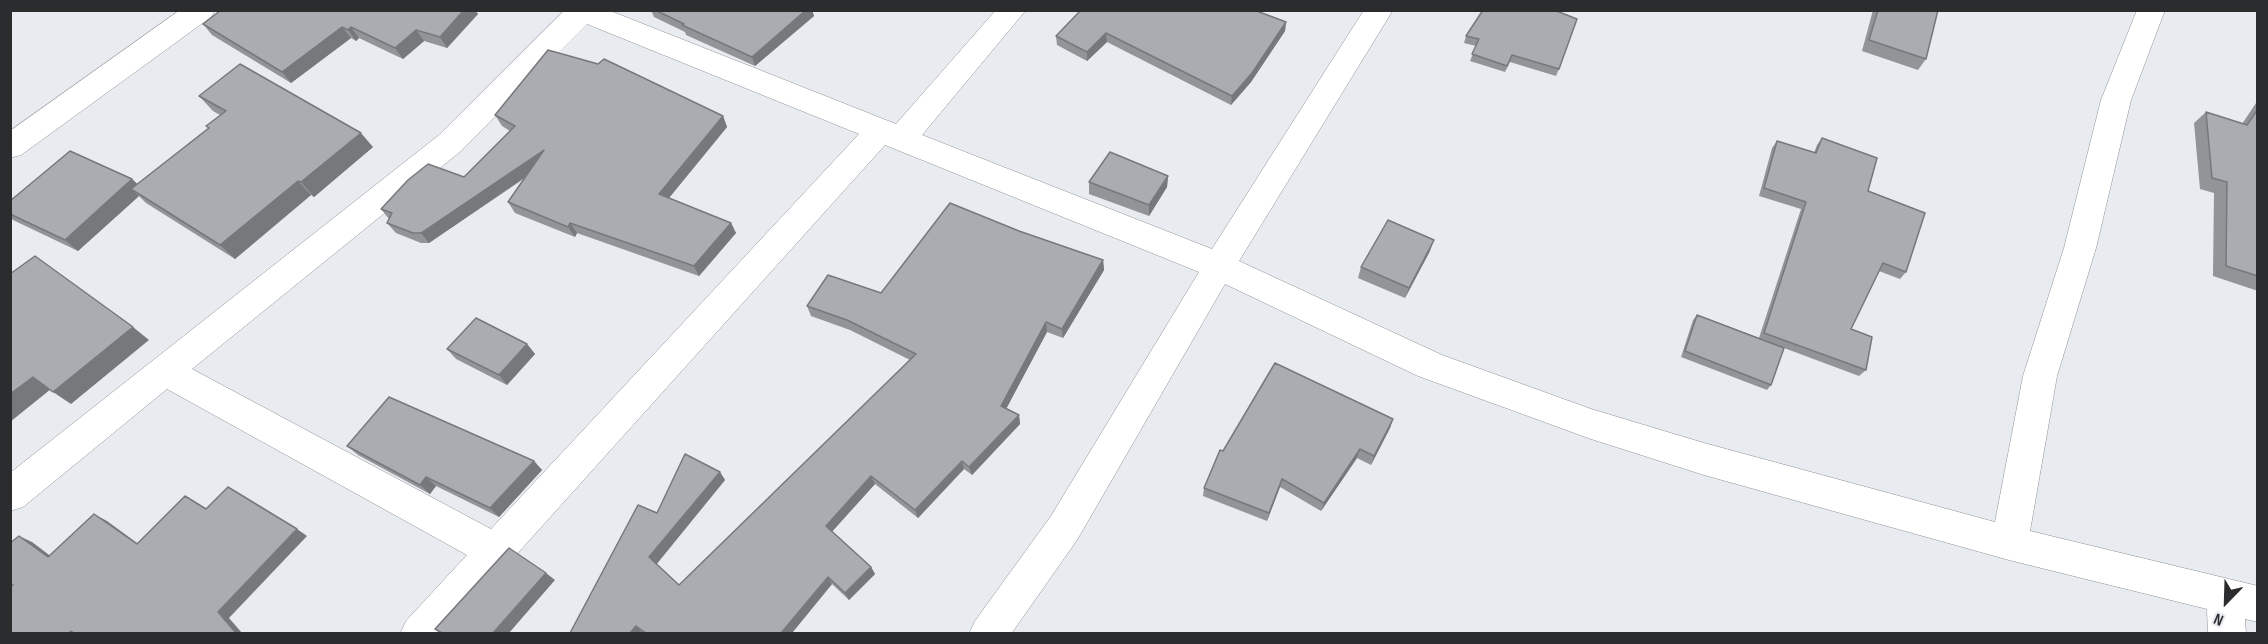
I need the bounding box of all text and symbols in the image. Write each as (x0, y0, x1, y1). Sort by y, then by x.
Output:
north arrow (2196, 572, 2256, 632)
text: N (2211, 609, 2226, 629)

